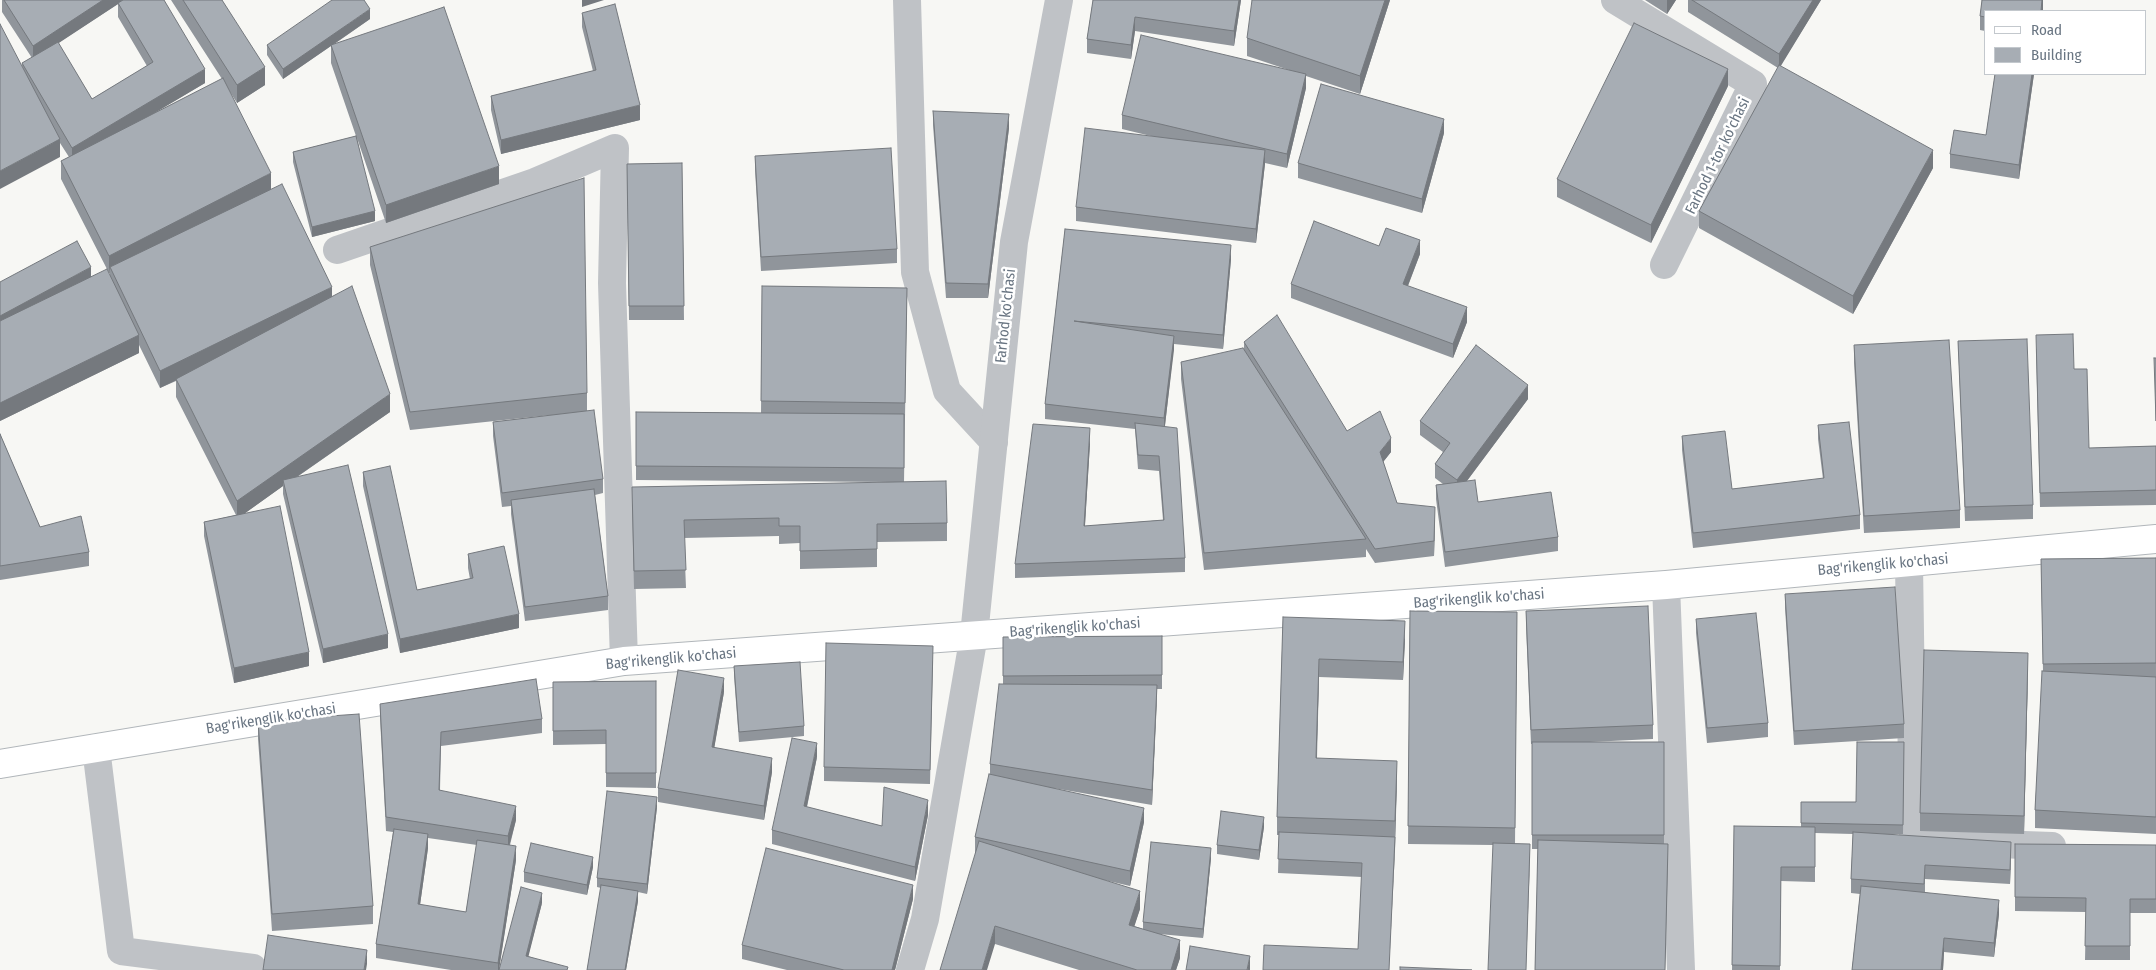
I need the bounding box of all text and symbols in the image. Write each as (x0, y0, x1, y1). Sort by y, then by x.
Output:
legend (1984, 10, 2146, 75)
text: Road (2031, 21, 2062, 39)
text: Building (2031, 46, 2082, 64)
street label: Farhod 1-tor ko'chasi (1682, 95, 1754, 217)
street label: Farhod ko'chasi (992, 268, 1020, 364)
street label: Bag'rikenglik ko'chasi (1817, 550, 1949, 580)
street label: Bag'rikenglik ko'chasi (1413, 585, 1545, 613)
street label: Bag'rikenglik ko'chasi (1009, 614, 1141, 642)
street label: Bag'rikenglik ko'chasi (605, 644, 737, 674)
street label: Bag'rikenglik ko'chasi (205, 700, 337, 738)

